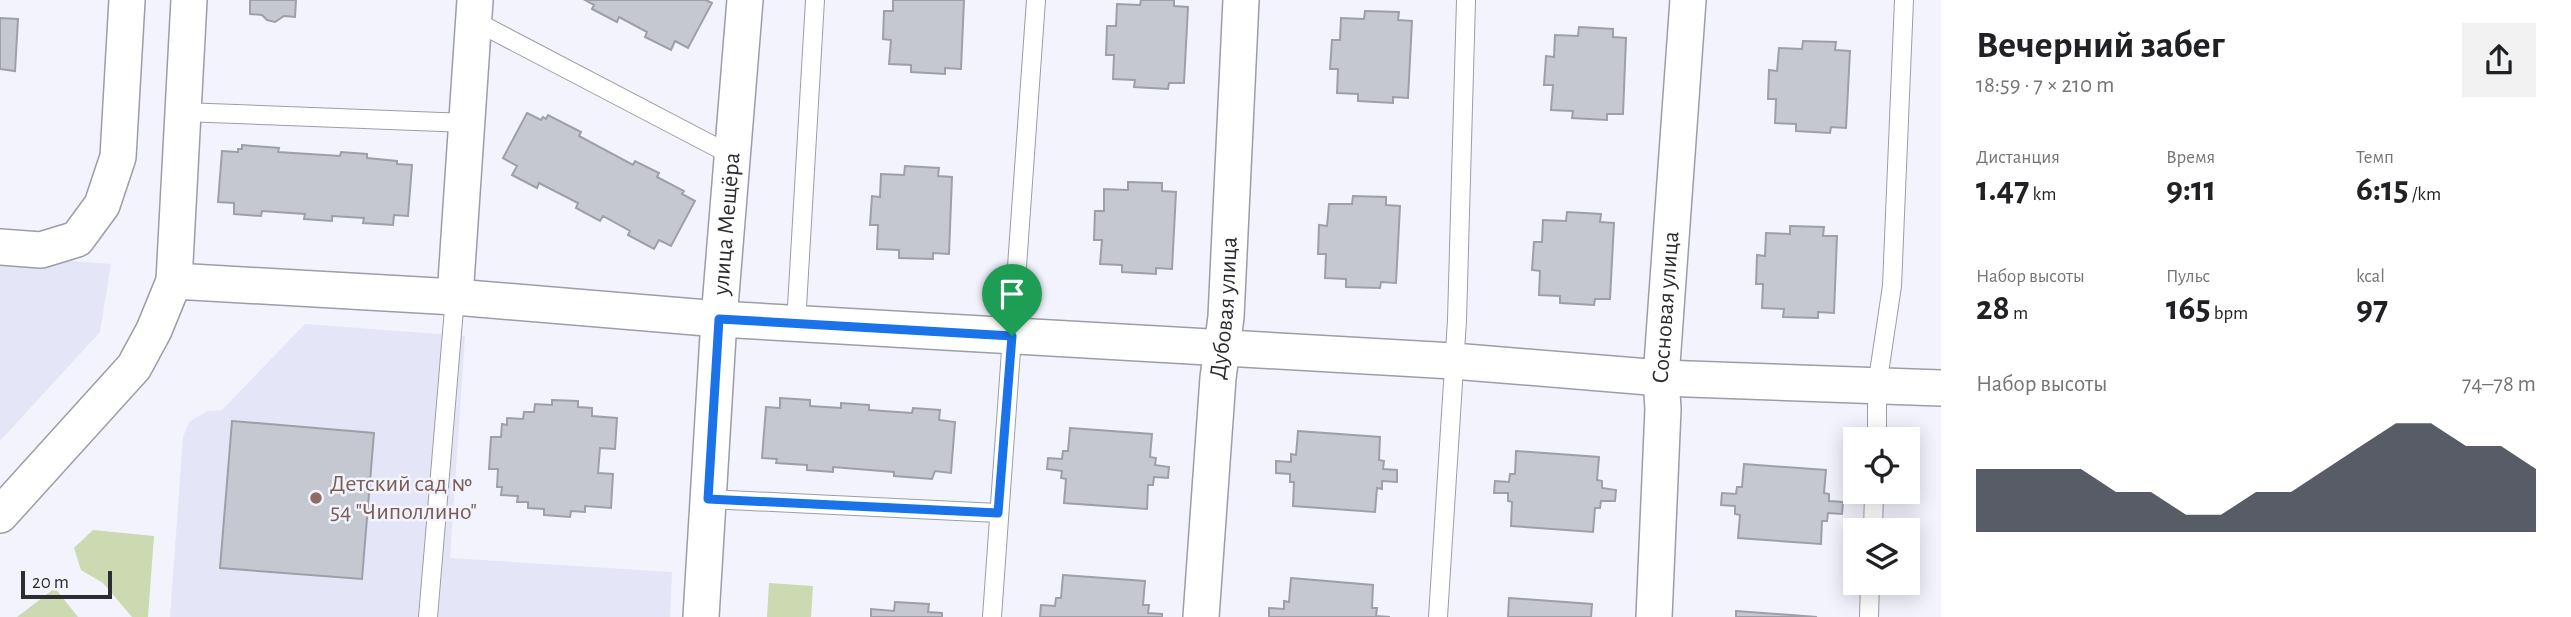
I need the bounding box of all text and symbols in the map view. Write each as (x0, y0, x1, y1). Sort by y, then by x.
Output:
button: share (2462, 23, 2536, 97)
text: Вечерний забег (1976, 27, 2225, 65)
text: 18:59 · 7 × 210 m (1976, 74, 2114, 97)
text: Дистанция (1976, 148, 2060, 167)
text: Время (2166, 148, 2215, 167)
text: Темп (2356, 148, 2394, 167)
street label: улица Мещёра (709, 151, 745, 297)
text: 1.47 (1976, 172, 2029, 207)
text: 9:11 (2166, 172, 2216, 207)
text: 6:15 (2356, 172, 2409, 207)
text: km (2029, 185, 2056, 204)
text: /km (2409, 185, 2441, 204)
street label: Сосновая улица (1649, 230, 1683, 384)
street label: Дубовая улица (1206, 236, 1242, 381)
pin (982, 264, 1042, 336)
text: Набор высоты (1976, 267, 2085, 286)
text: Пульс (2166, 267, 2210, 286)
text: kcal (2356, 267, 2385, 286)
icon: arrive (993, 275, 1031, 313)
text: 28 (1976, 291, 2010, 326)
text: 165 (2166, 291, 2211, 326)
text: 97 (2356, 291, 2388, 326)
text: m (2010, 304, 2028, 323)
text: bpm (2211, 304, 2248, 323)
text: Набор высоты (1976, 373, 2108, 396)
text: 74–78 m (2462, 373, 2536, 396)
map controls (1843, 427, 1920, 595)
button: locate (1843, 427, 1920, 504)
place label: Детский сад № 54 "Чиполлино" (330, 472, 477, 524)
marker: Детский сад № 54 "Чиполлино" (308, 490, 324, 506)
button: layers (1843, 518, 1920, 595)
scale bar (21, 568, 112, 600)
text: 20 m (32, 573, 69, 592)

